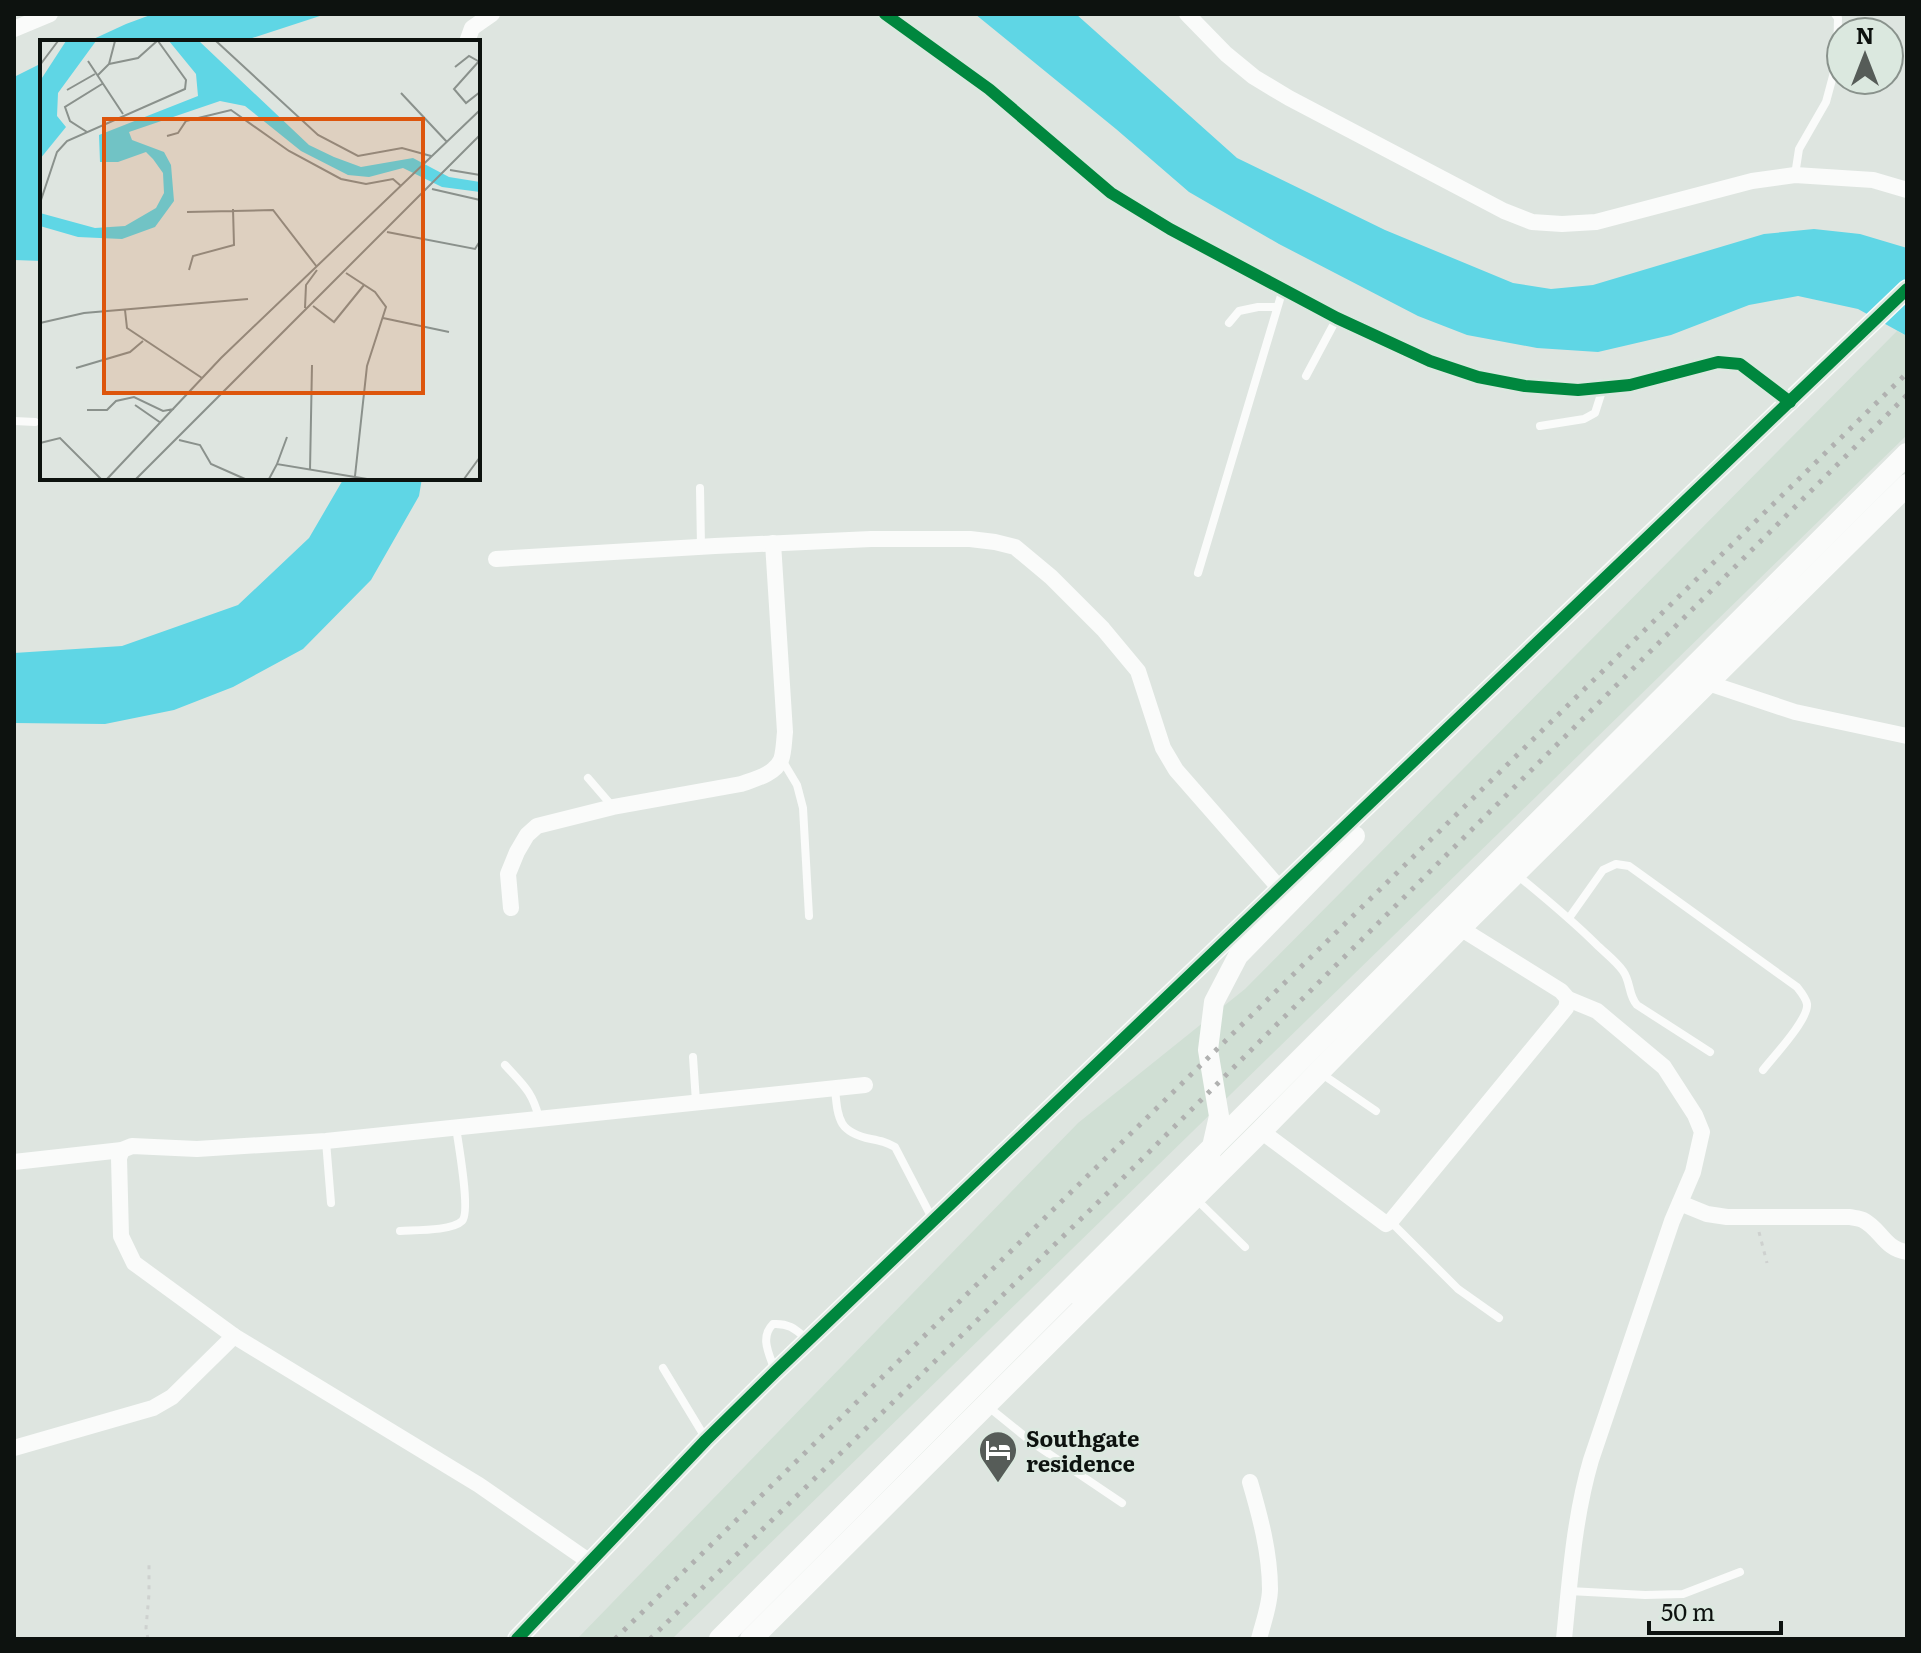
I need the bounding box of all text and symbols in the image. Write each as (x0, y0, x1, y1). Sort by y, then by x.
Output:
north arrow (1825, 16, 1905, 96)
text: N (1856, 18, 1874, 51)
inset map (40, 40, 480, 480)
place label: Southgate residence (1026, 1421, 1139, 1479)
hotel icon: Southgate residence (977, 1429, 1019, 1484)
scale bar (1649, 1585, 1781, 1635)
text: 50 m (1661, 1593, 1715, 1628)

